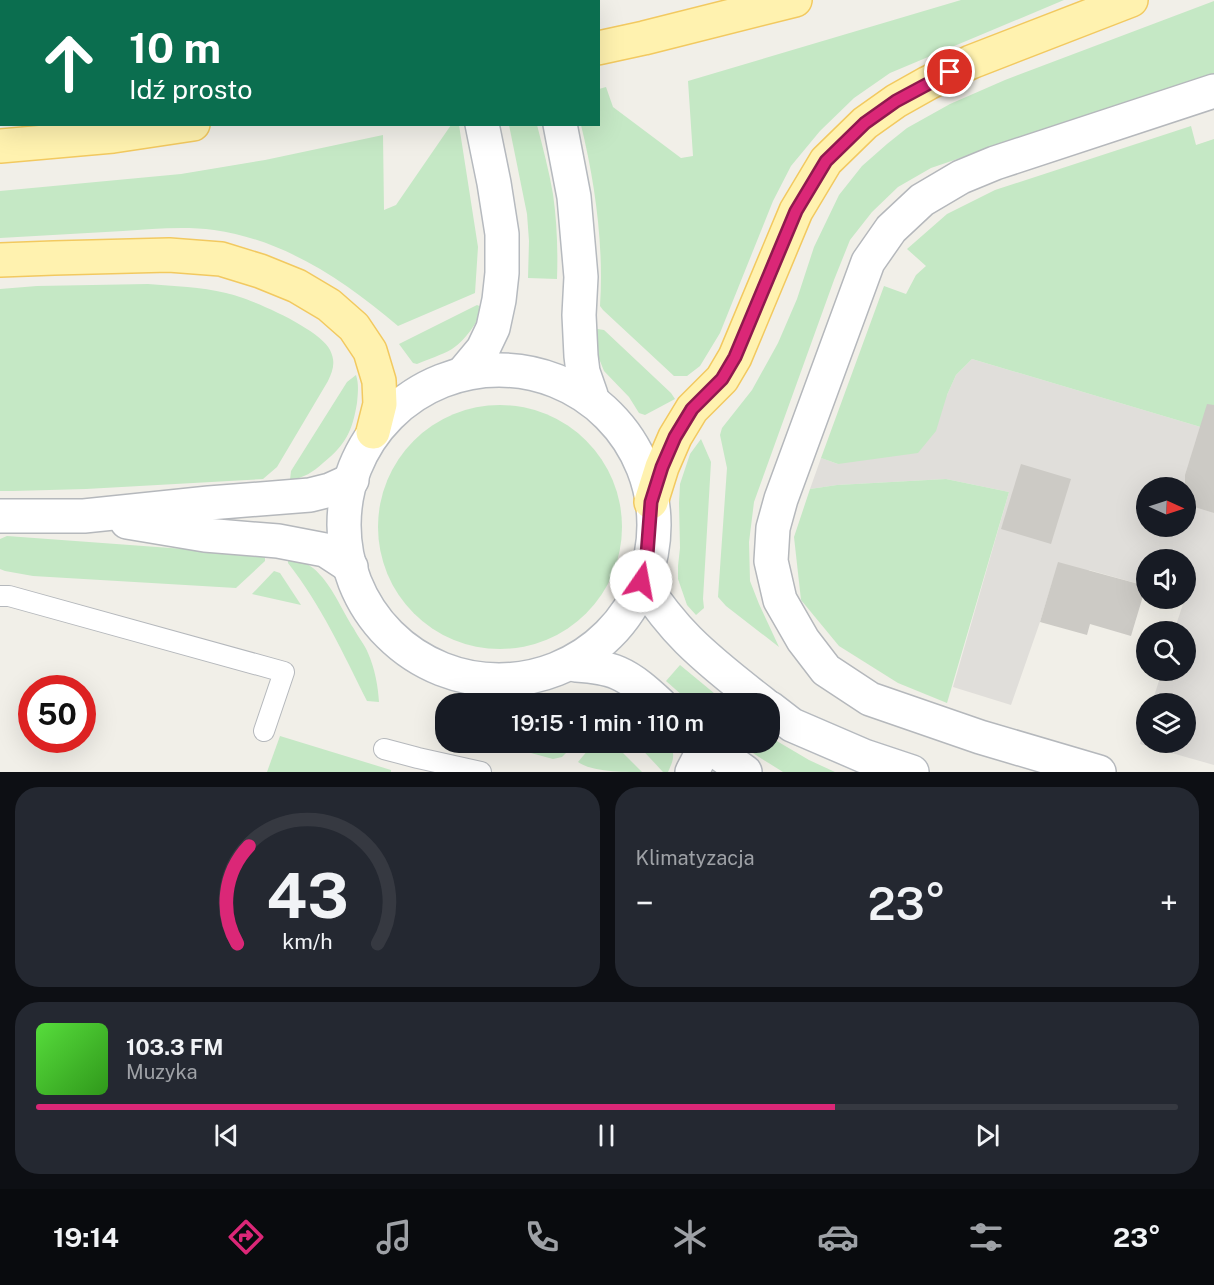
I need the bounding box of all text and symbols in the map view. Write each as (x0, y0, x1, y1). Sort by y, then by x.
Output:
text: 10 m (129, 23, 221, 72)
icon: ahead (30, 24, 108, 102)
pin (924, 46, 975, 97)
icon: arrive (933, 55, 966, 88)
text: Idź prosto (129, 73, 252, 105)
north arrow (1136, 477, 1196, 537)
map controls (1136, 477, 1196, 753)
position arrow (609, 549, 673, 613)
button: sound (1136, 549, 1196, 609)
button: search (1136, 621, 1196, 681)
speed limit sign: 50 (18, 675, 96, 753)
button: layers (1136, 693, 1196, 753)
text: 19:15 · 1 min · 110 m (511, 710, 704, 736)
text: Klimatyzacja (636, 846, 755, 870)
text: 43 (266, 859, 348, 932)
text: 23° (868, 877, 946, 930)
text: − (636, 884, 654, 922)
text: + (1160, 884, 1178, 922)
text: km/h (282, 929, 332, 954)
text: 103.3 FM (126, 1034, 223, 1060)
text: Muzyka (126, 1060, 198, 1084)
icon: previous (210, 1119, 243, 1152)
icon: pause (590, 1119, 623, 1152)
icon: next (971, 1119, 1004, 1152)
icon: directions (225, 1216, 267, 1258)
icon: music (373, 1216, 415, 1258)
icon: phone (521, 1216, 563, 1258)
icon: climate (669, 1216, 711, 1258)
icon: car (817, 1216, 859, 1258)
icon: filters (965, 1216, 1007, 1258)
text: 19:14 (53, 1221, 119, 1253)
text: 23° (1113, 1221, 1161, 1253)

